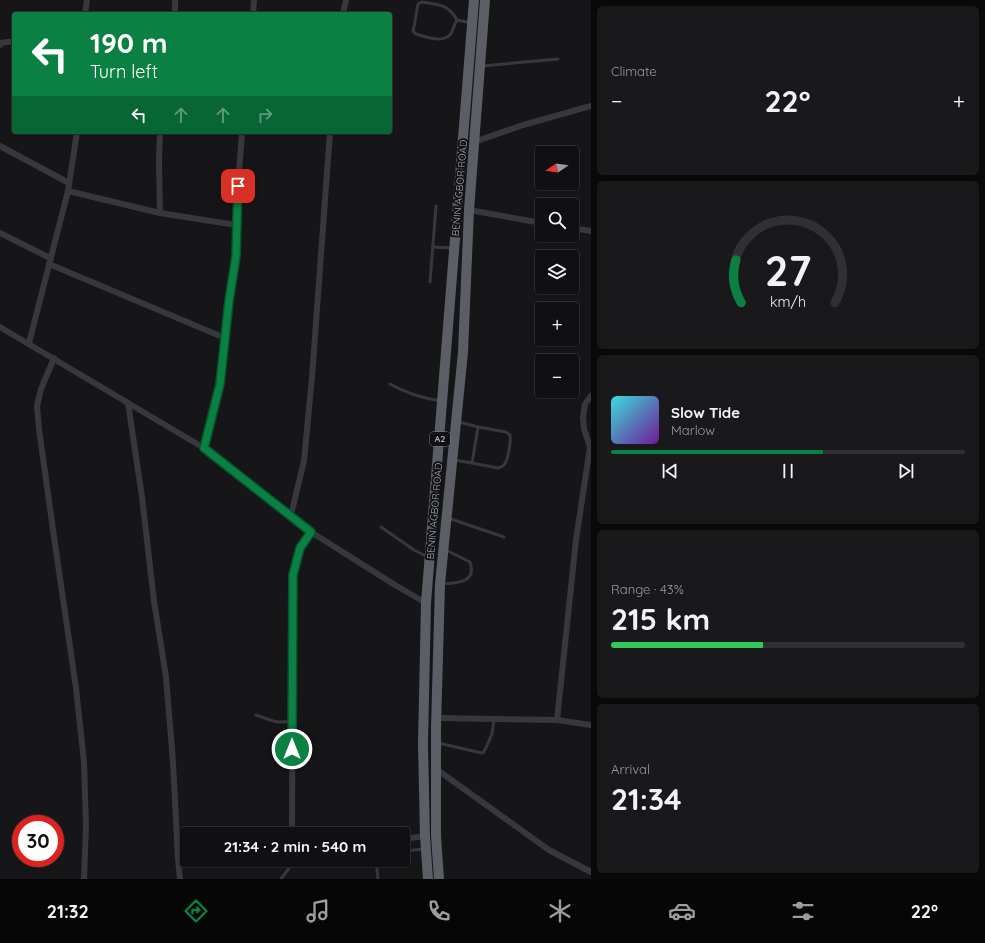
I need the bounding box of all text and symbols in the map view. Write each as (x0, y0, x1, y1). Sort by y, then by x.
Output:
text: 190 m (90, 25, 168, 60)
icon: left (24, 28, 76, 80)
text: Turn left (90, 60, 158, 83)
text: Climate (611, 63, 657, 79)
text: 22° (765, 82, 810, 120)
text: − (611, 87, 622, 115)
text: + (953, 87, 965, 115)
icon: left (128, 104, 150, 126)
icon: ahead (170, 104, 192, 126)
icon: ahead (212, 104, 234, 126)
icon: right (254, 104, 276, 126)
street label: BENIN AGBOR ROAD (449, 139, 470, 237)
north arrow (535, 146, 579, 190)
map controls (535, 146, 579, 398)
pin (221, 169, 255, 203)
icon: arrive (227, 175, 249, 197)
button: search (535, 198, 579, 242)
text: 27 (765, 244, 811, 296)
button: layers (535, 250, 579, 294)
text: km/h (770, 292, 806, 310)
button: + (535, 302, 579, 346)
button: − (535, 354, 579, 398)
text: Slow Tide (671, 403, 740, 422)
text: Marlow (671, 422, 715, 438)
road number: A2 (430, 432, 450, 446)
icon: previous (659, 460, 681, 482)
icon: pause (777, 460, 799, 482)
icon: next (895, 460, 917, 482)
street label: BENIN AGBOR ROAD (424, 462, 445, 560)
text: Range · 43% (611, 581, 684, 597)
text: 215 km (611, 600, 710, 638)
position arrow (271, 728, 313, 770)
text: Arrival (611, 761, 650, 777)
text: 21:34 (611, 780, 682, 818)
speed limit sign: 30 (12, 815, 64, 867)
text: 21:34 · 2 min · 540 m (224, 837, 366, 856)
icon: directions (182, 897, 210, 925)
icon: music (304, 897, 332, 925)
icon: phone (425, 897, 453, 925)
icon: climate (546, 897, 574, 925)
icon: car (668, 897, 696, 925)
icon: filters (789, 897, 817, 925)
text: 21:32 (47, 900, 89, 923)
text: 22° (911, 900, 938, 923)

